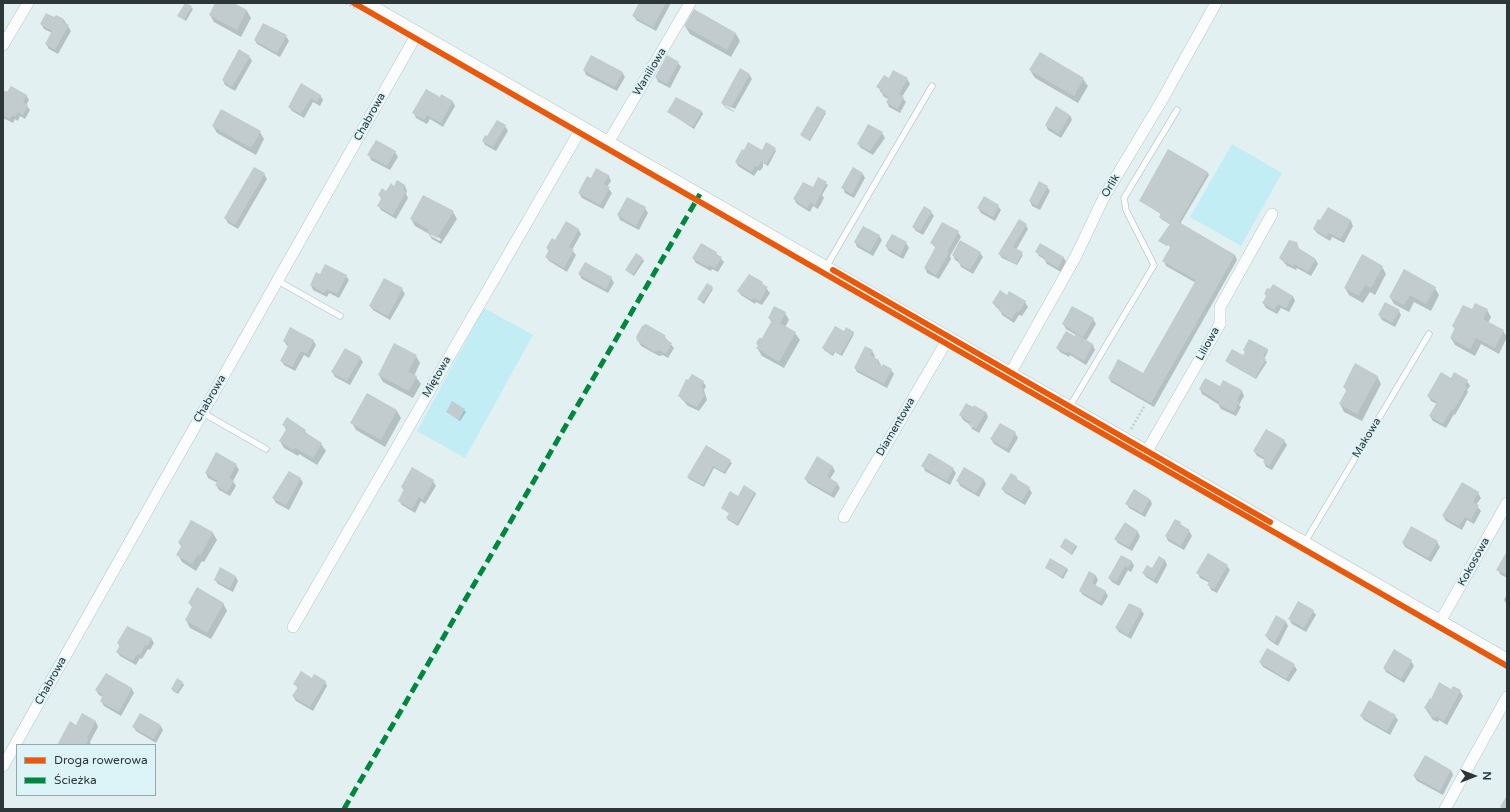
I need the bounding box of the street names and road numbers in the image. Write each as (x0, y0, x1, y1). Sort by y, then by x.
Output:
street label: Waniliowa (631, 46, 669, 98)
street label: Chabrowa (351, 91, 389, 143)
street label: Orlik (1099, 172, 1123, 200)
street label: Liliowa (1194, 325, 1222, 363)
street label: Miętowa (420, 354, 454, 400)
street label: Chabrowa (191, 373, 229, 425)
street label: Diamentowa (874, 395, 918, 459)
street label: Makowa (1350, 416, 1384, 460)
street label: Kokosowa (1455, 535, 1493, 589)
street label: Chabrowa (32, 655, 70, 707)

